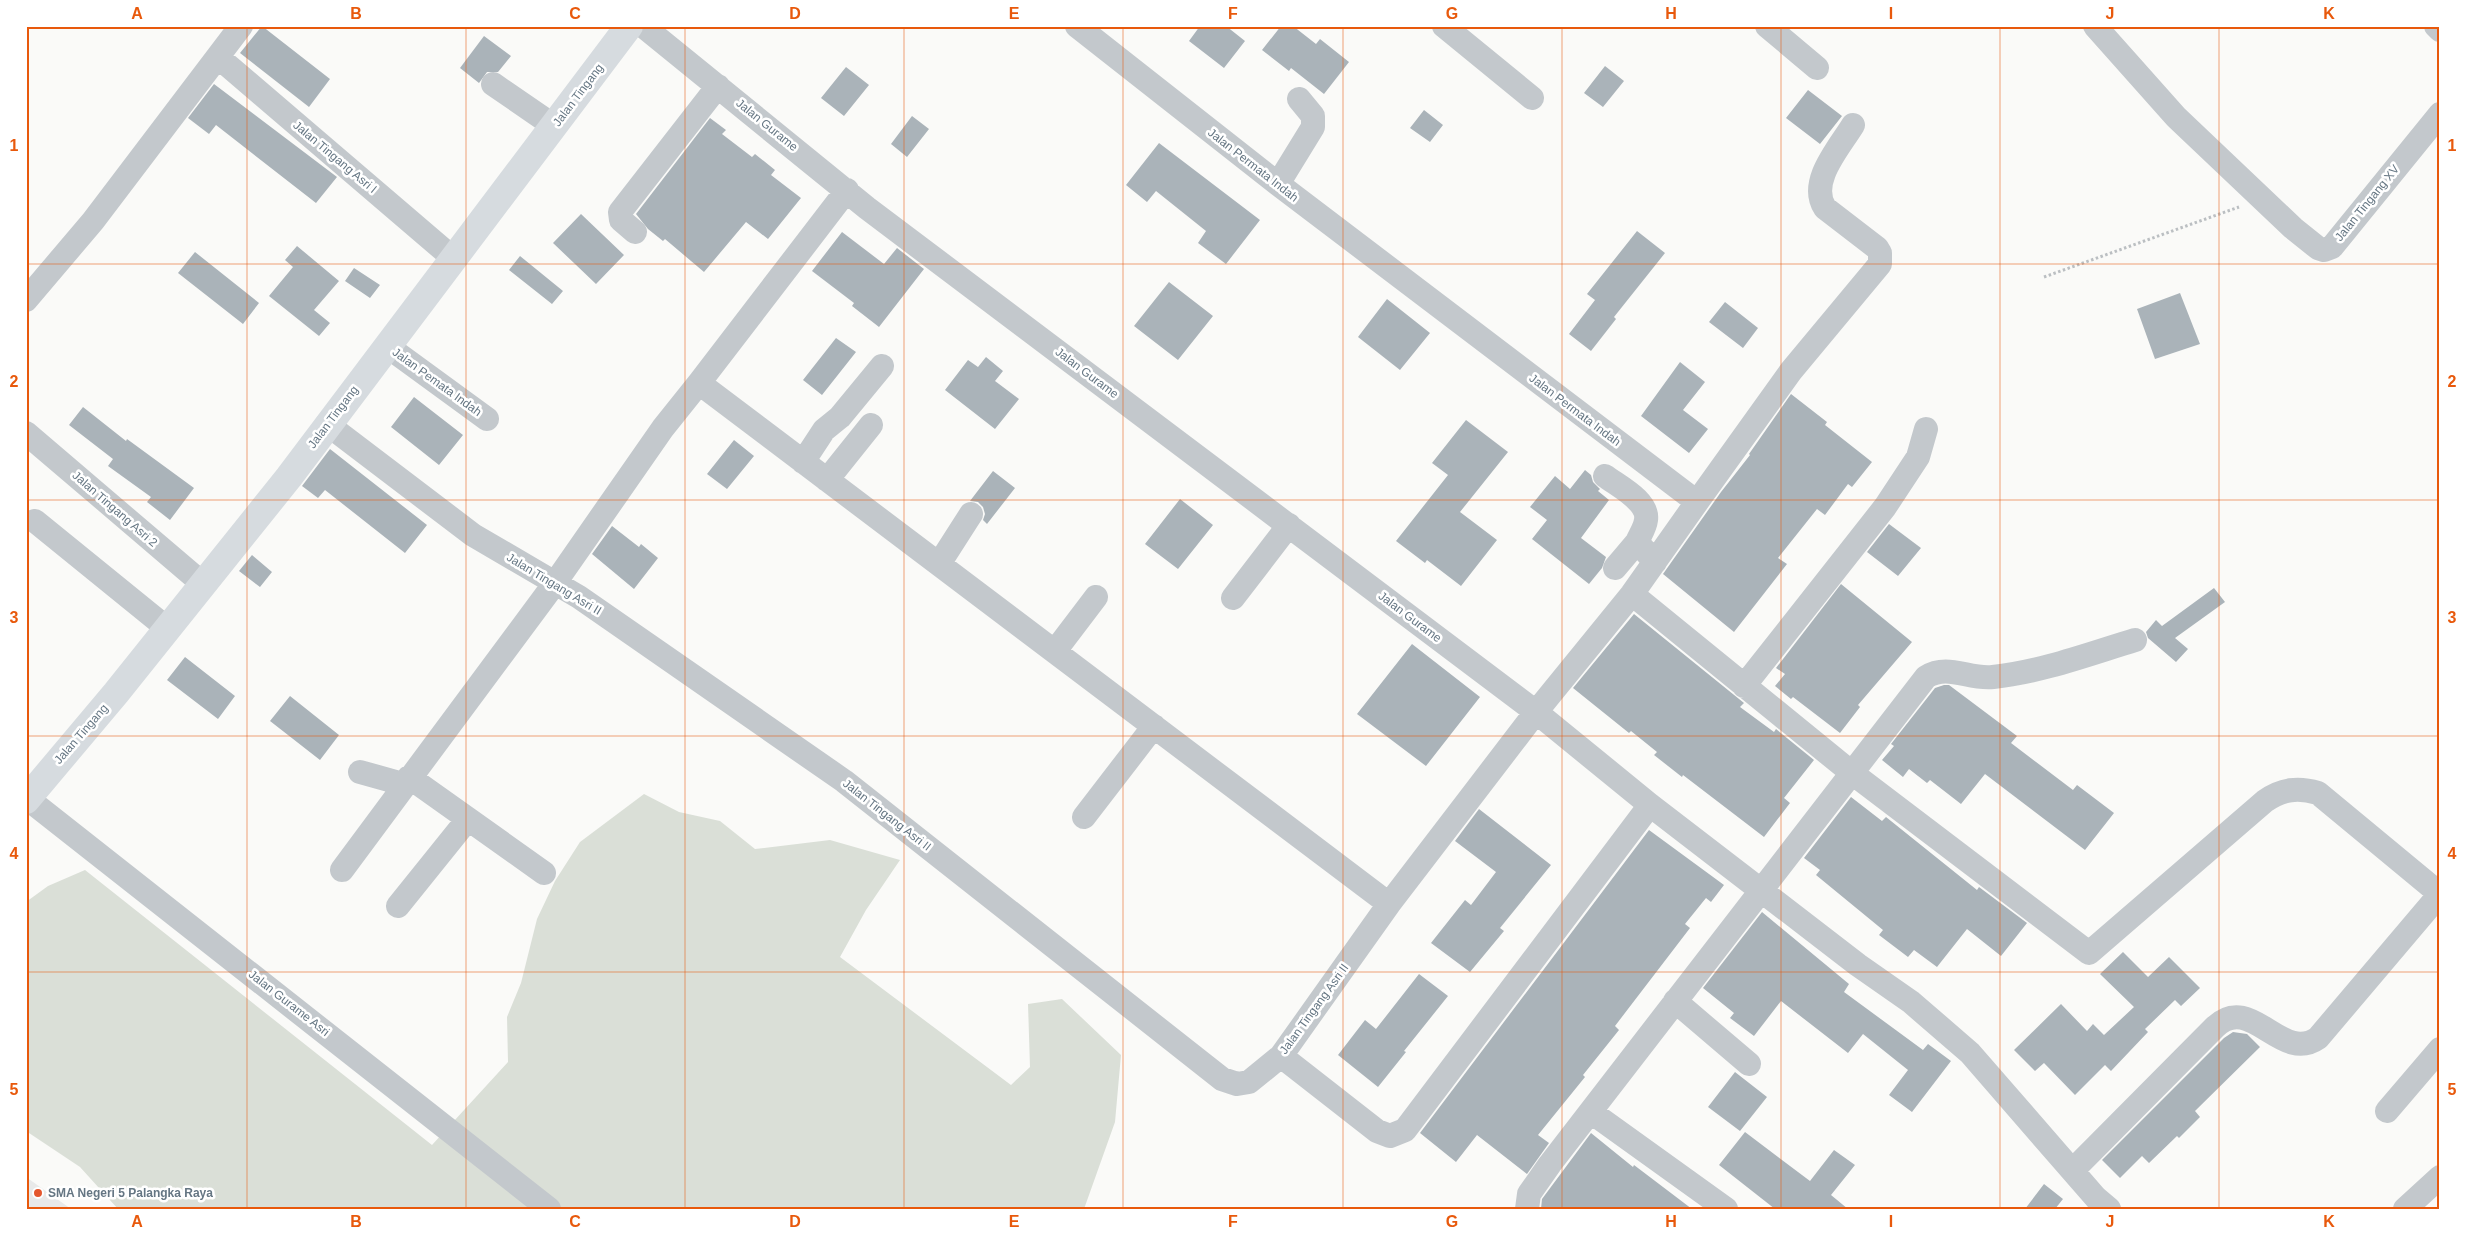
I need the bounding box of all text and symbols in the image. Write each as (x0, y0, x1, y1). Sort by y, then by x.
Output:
text: A (131, 5, 143, 22)
text: B (350, 5, 362, 22)
text: C (569, 5, 581, 22)
text: D (789, 5, 801, 22)
text: E (1009, 5, 1020, 22)
text: F (1228, 5, 1238, 22)
text: G (1446, 5, 1458, 22)
text: H (1665, 5, 1677, 22)
text: I (1889, 5, 1893, 22)
text: J (2106, 5, 2114, 22)
text: K (2323, 5, 2335, 22)
street label: Jalan Tingang (550, 61, 606, 129)
street label: Jalan Gurame (733, 96, 801, 154)
street label: Jalan Tingang Asri I (290, 118, 380, 196)
street label: Jalan Permata Indah (1205, 125, 1301, 205)
text: 1 (10, 137, 19, 154)
text: 1 (2448, 137, 2457, 154)
street label: Jalan Tingang XV (2332, 162, 2402, 244)
street label: Jalan Pemata Indah (390, 345, 484, 419)
street label: Jalan Gurame (1053, 345, 1122, 401)
street label: Jalan Permata Indah (1527, 371, 1623, 449)
text: 2 (10, 373, 19, 390)
text: 2 (2448, 373, 2457, 390)
street label: Jalan Tingang (305, 383, 361, 451)
street label: Jalan Tingang Asri 2 (70, 468, 161, 550)
street label: Jalan Tingang Asri II (504, 550, 604, 618)
street label: Jalan Gurame (1376, 589, 1445, 645)
text: 3 (10, 609, 19, 626)
text: 3 (2448, 609, 2457, 626)
street label: Jalan Tingang (51, 701, 111, 767)
street label: Jalan Tingang Asri II (840, 776, 934, 854)
text: 4 (10, 845, 19, 862)
text: 4 (2448, 845, 2457, 862)
street label: Jalan Tingang Asri II (1277, 961, 1351, 1057)
street label: Jalan Gurame Asri (246, 967, 332, 1039)
text: 5 (10, 1081, 19, 1098)
text: 5 (2448, 1081, 2457, 1098)
place label: SMA Negeri 5 Palangka Raya (48, 1186, 213, 1200)
marker: SMA Negeri 5 Palangka Raya (32, 1187, 44, 1199)
text: A (131, 1213, 143, 1230)
text: B (350, 1213, 362, 1230)
text: C (569, 1213, 581, 1230)
text: D (789, 1213, 801, 1230)
text: E (1009, 1213, 1020, 1230)
text: F (1228, 1213, 1238, 1230)
text: G (1446, 1213, 1458, 1230)
text: H (1665, 1213, 1677, 1230)
text: I (1889, 1213, 1893, 1230)
text: J (2106, 1213, 2114, 1230)
text: K (2323, 1213, 2335, 1230)

